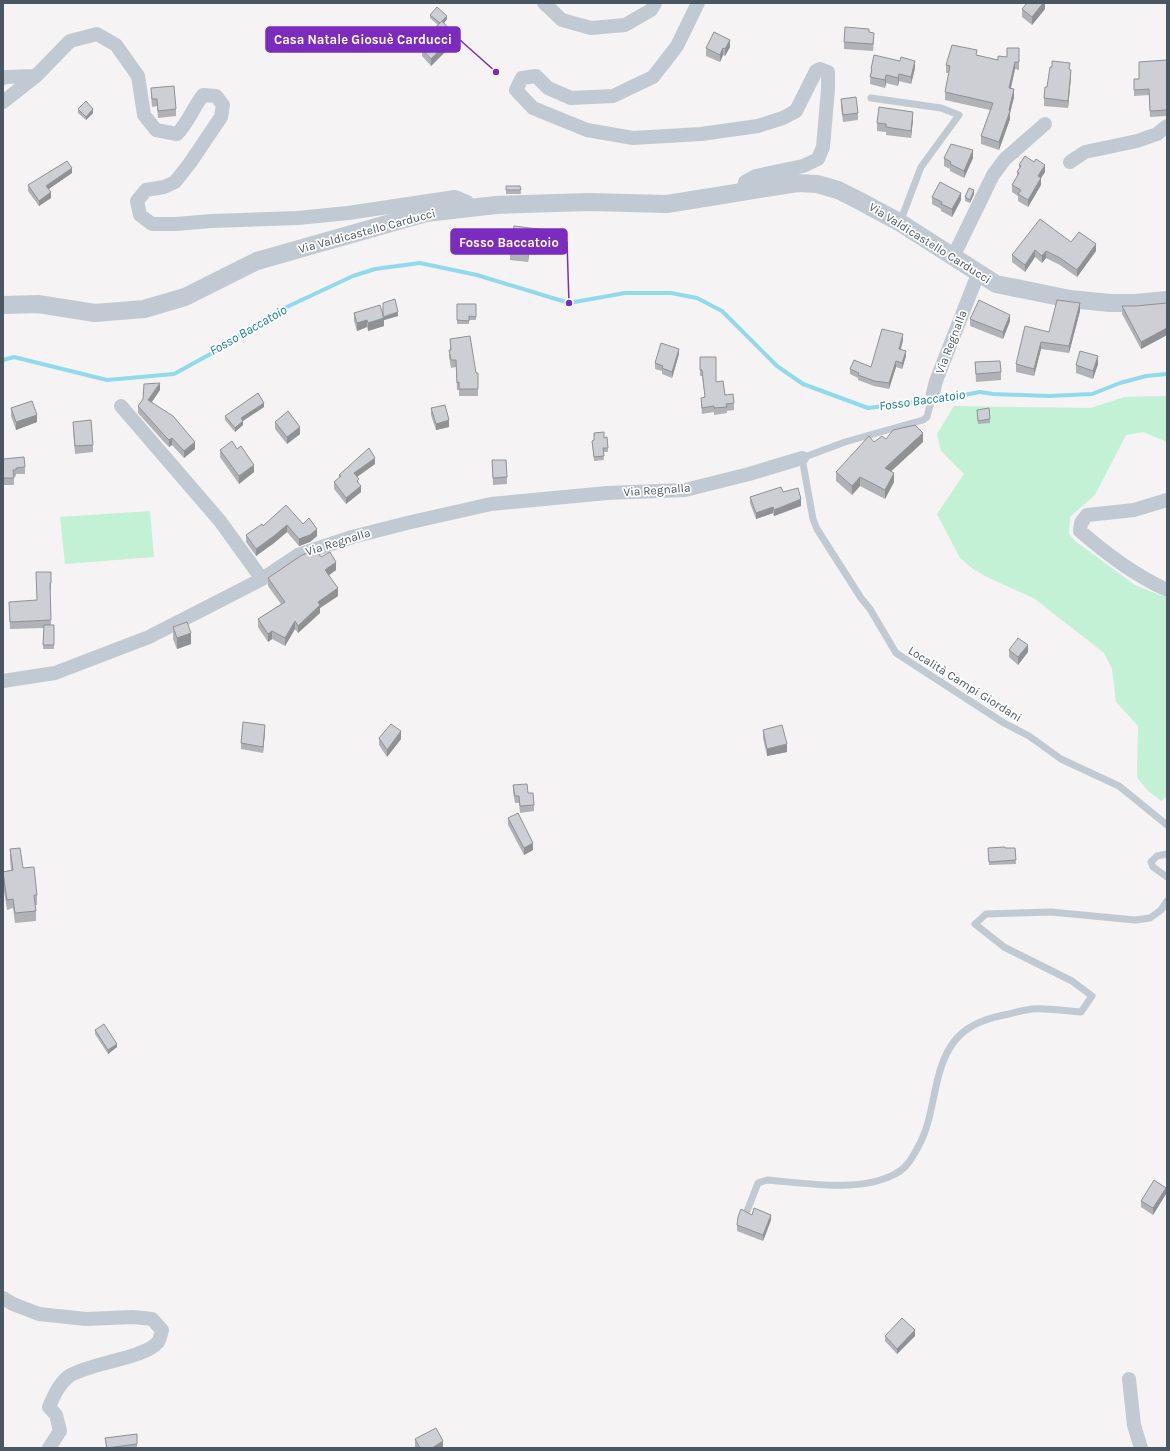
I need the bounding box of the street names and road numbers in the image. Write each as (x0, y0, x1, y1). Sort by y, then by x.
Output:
street label: Via Valdicastello Carducci (866, 200, 994, 286)
street label: Via Valdicastello Carducci (297, 206, 437, 256)
street label: Via Regnalla (932, 308, 970, 376)
street label: Via Regnalla (623, 481, 691, 499)
street label: Via Regnalla (304, 525, 372, 559)
street label: Località Campi Giordani (906, 643, 1024, 725)

